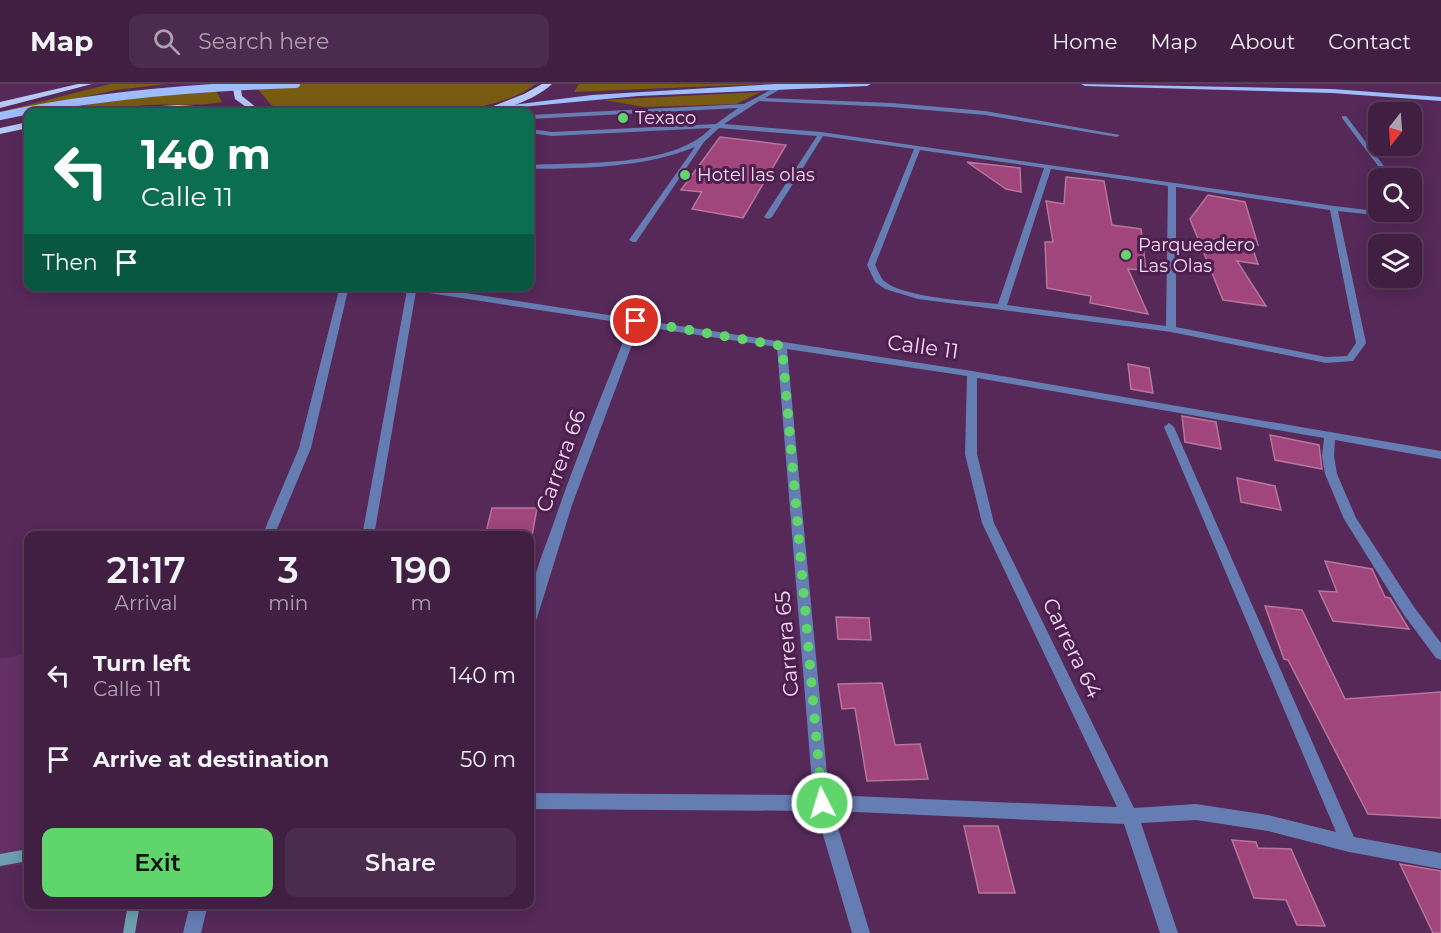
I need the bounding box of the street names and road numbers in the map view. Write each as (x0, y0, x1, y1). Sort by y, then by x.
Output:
street label: Calle 11 (886, 329, 960, 364)
street label: Carrera 66 (530, 406, 591, 515)
street label: Carrera 65 (769, 590, 804, 698)
street label: Carrera 64 (1037, 594, 1107, 702)

